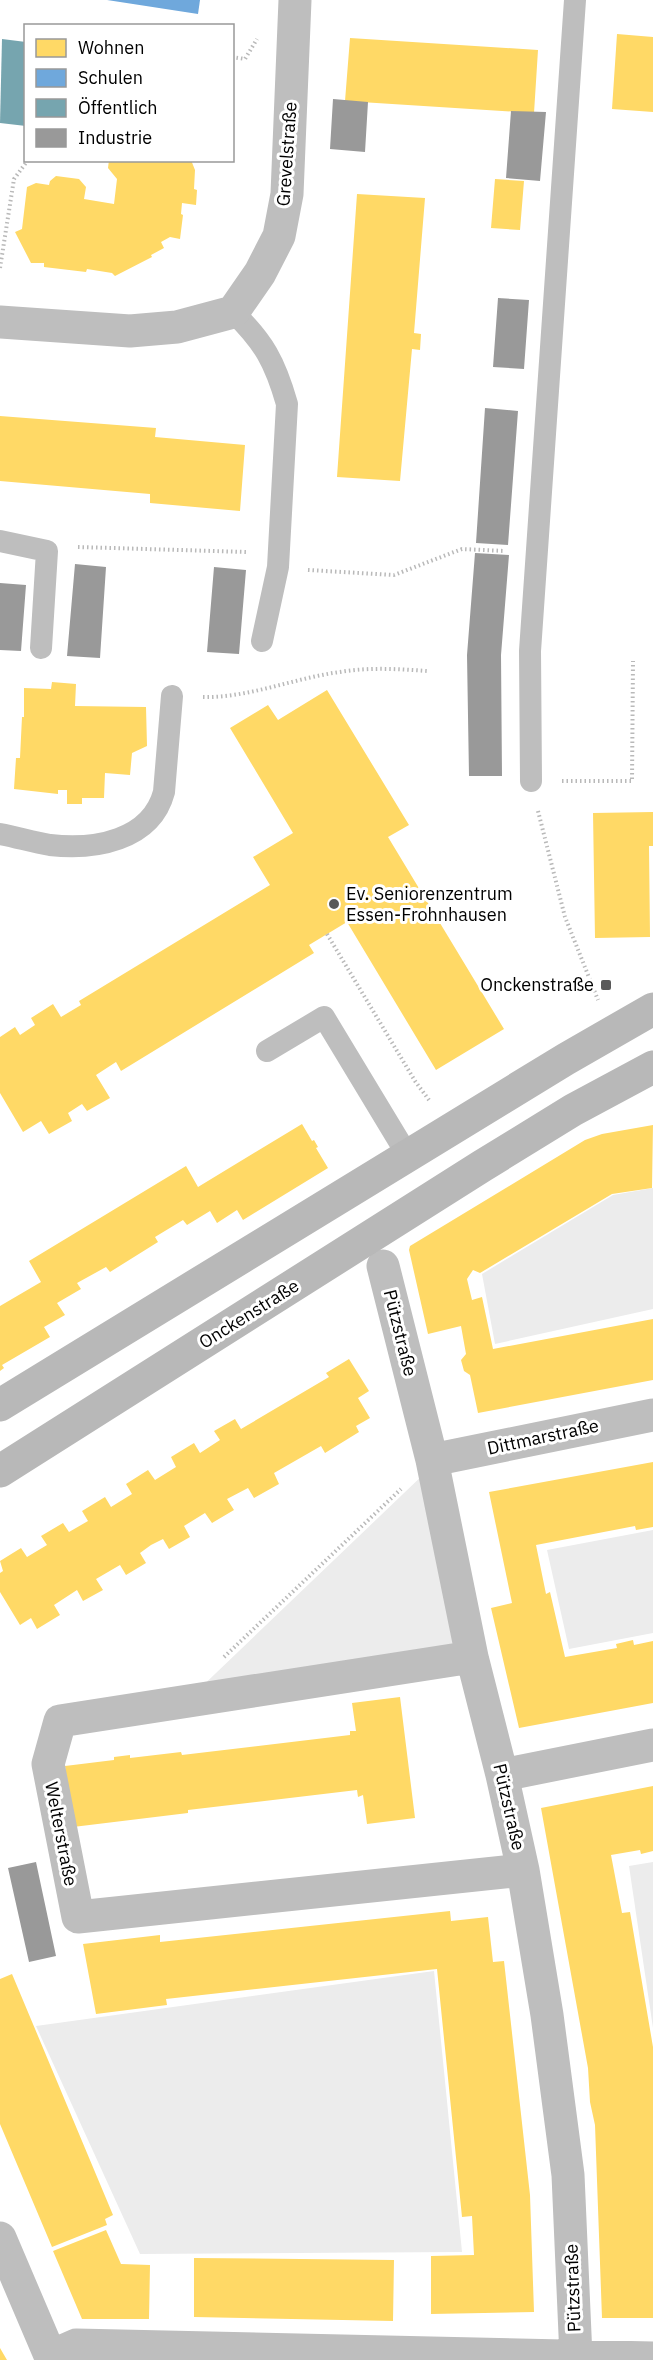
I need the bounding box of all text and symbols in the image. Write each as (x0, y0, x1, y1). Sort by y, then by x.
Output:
legend (24, 24, 234, 162)
text: Wohnen (78, 36, 144, 59)
text: Schulen (78, 66, 143, 89)
text: Öffentlich (78, 96, 157, 119)
street label: Grevelstraße (271, 101, 302, 207)
text: Industrie (78, 126, 152, 149)
place label: Ev. Seniorenzentrum Essen-Frohnhausen (346, 882, 513, 926)
marker: Ev. Seniorenzentrum Essen-Frohnhausen (327, 897, 341, 911)
place label: Onckenstraße (480, 973, 594, 996)
marker: Onckenstraße (599, 978, 613, 992)
street label: Onckenstraße (194, 1274, 303, 1353)
street label: Pützstraße (379, 1287, 422, 1379)
street label: Dittmarstraße (485, 1413, 601, 1460)
street label: Pützstraße (488, 1761, 531, 1853)
street label: Welterstraße (40, 1780, 83, 1888)
street label: Pützstraße (559, 2243, 586, 2333)

